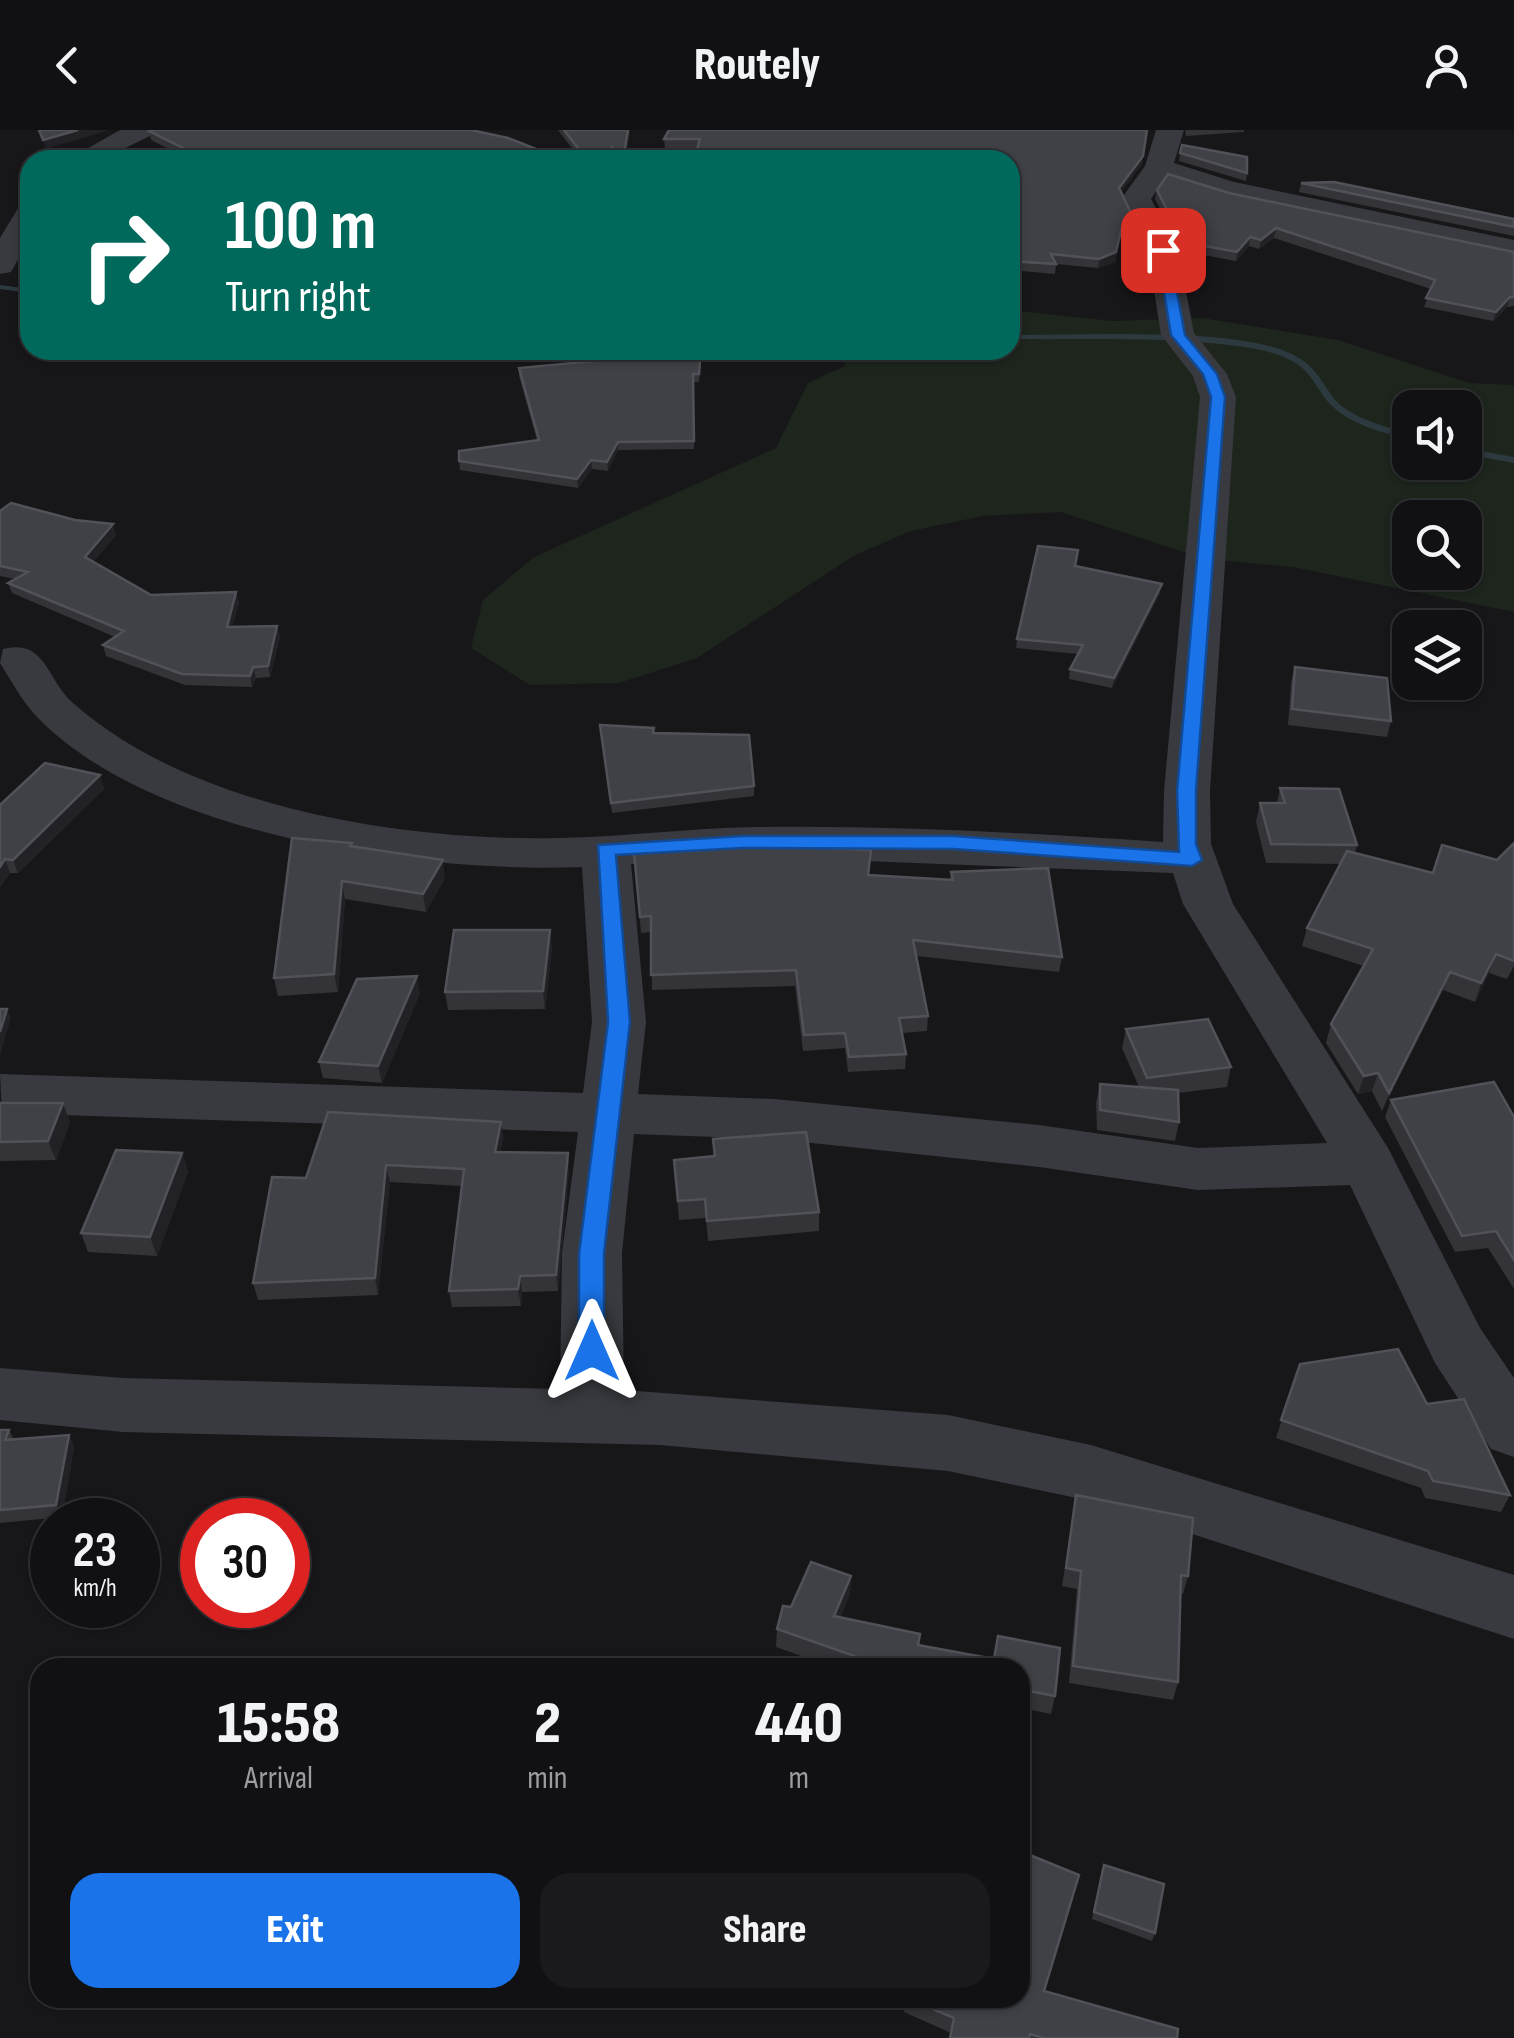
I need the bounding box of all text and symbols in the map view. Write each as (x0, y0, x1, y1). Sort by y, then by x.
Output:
icon: back (40, 38, 95, 93)
text: Routely (694, 38, 820, 93)
icon: person (1419, 38, 1474, 93)
text: 100 m (225, 185, 376, 269)
icon: right (60, 190, 190, 320)
pin (1121, 208, 1206, 293)
icon: arrive (1136, 223, 1191, 278)
text: Turn right (225, 270, 371, 325)
map controls (1392, 390, 1482, 700)
button: sound (1392, 390, 1482, 480)
button: search (1392, 500, 1482, 590)
button: layers (1392, 610, 1482, 700)
position arrow (540, 1299, 644, 1403)
speed limit sign: 30 (180, 1498, 310, 1628)
text: 23 (73, 1521, 117, 1581)
text: km/h (73, 1573, 117, 1604)
text: 15:58 (217, 1688, 340, 1760)
text: 2 (534, 1688, 561, 1760)
text: 440 (755, 1688, 843, 1760)
text: Arrival (244, 1759, 313, 1798)
text: min (527, 1759, 568, 1798)
text: m (788, 1759, 809, 1798)
button: Exit (70, 1873, 520, 1988)
button: Share (540, 1873, 990, 1988)

